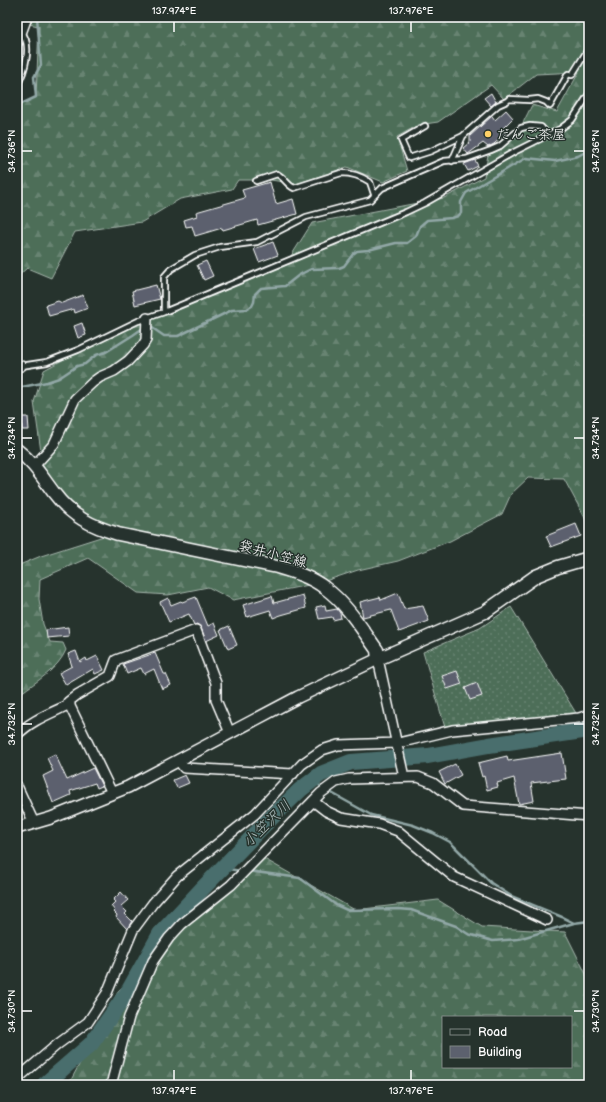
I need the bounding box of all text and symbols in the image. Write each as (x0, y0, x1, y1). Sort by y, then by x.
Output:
text: 137.974°E (152, 5, 197, 17)
text: 137.976°E (389, 5, 434, 17)
place label: だんご茶屋 (496, 126, 566, 143)
text: 34.736°N (6, 129, 18, 173)
marker: だんご茶屋 (483, 129, 493, 139)
text: 34.736°N (590, 129, 602, 173)
text: 34.734°N (6, 416, 18, 460)
text: 34.734°N (590, 416, 602, 460)
street label: 袋井小笠線 (237, 537, 309, 571)
text: 34.732°N (6, 703, 18, 745)
text: 34.732°N (590, 703, 602, 745)
water label: 小笠沢川 (239, 796, 295, 852)
text: 34.730°N (6, 989, 18, 1033)
text: 34.730°N (590, 989, 602, 1033)
legend (442, 1016, 572, 1068)
text: Road (478, 1025, 507, 1040)
text: Building (478, 1045, 522, 1060)
text: 137.974°E (152, 1085, 197, 1097)
text: 137.976°E (389, 1085, 434, 1097)

